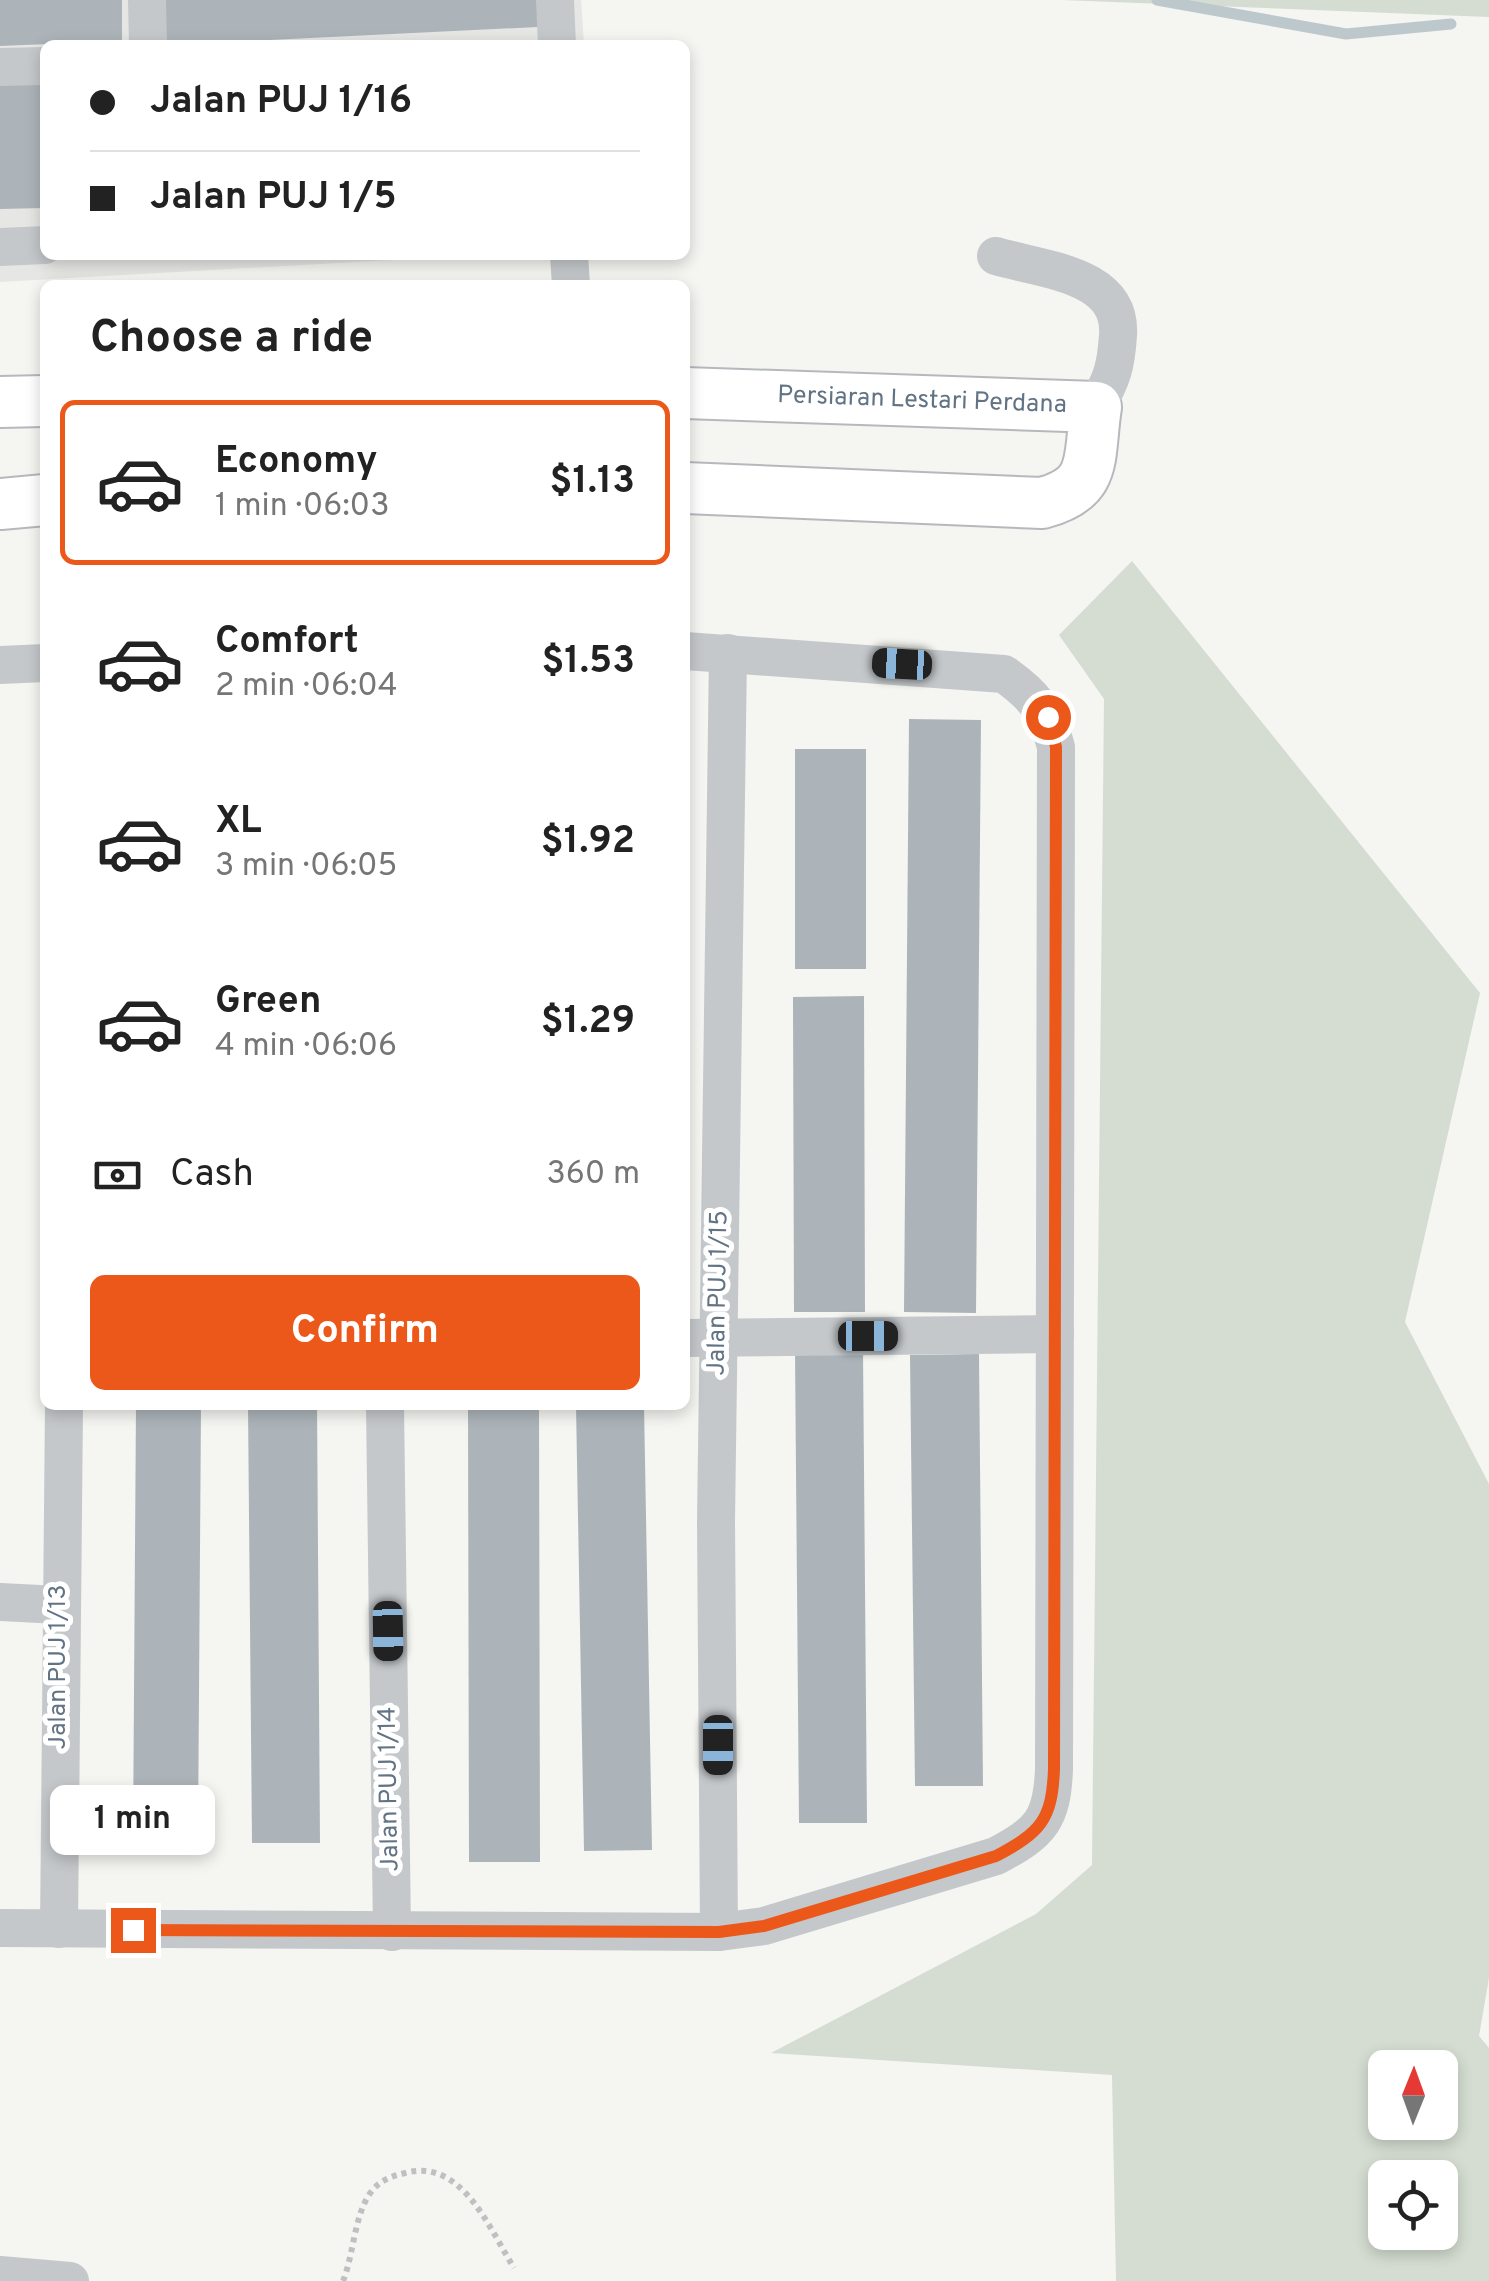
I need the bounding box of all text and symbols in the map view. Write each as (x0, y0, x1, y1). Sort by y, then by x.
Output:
text: Jalan PUJ 1/16 (150, 78, 412, 127)
text: Jalan PUJ 1/5 (150, 174, 397, 223)
text: Choose a ride (90, 311, 373, 368)
street label: Persiaran Lestari Perdana (777, 380, 1067, 422)
icon: car (95, 438, 185, 528)
text: Economy (215, 438, 377, 487)
text: $1.13 (549, 458, 635, 507)
text: 1 min · 06:03 (215, 487, 389, 527)
icon: car (95, 618, 185, 708)
text: Comfort (215, 618, 359, 667)
text: $1.53 (541, 638, 635, 687)
car (871, 647, 933, 681)
text: 2 min · 06:04 (215, 667, 398, 707)
route start (1026, 695, 1071, 740)
icon: car (95, 798, 185, 888)
text: XL (215, 798, 262, 847)
text: $1.92 (541, 818, 635, 867)
text: 3 min · 06:05 (215, 847, 397, 887)
icon: car (95, 978, 185, 1068)
text: Green (215, 978, 321, 1027)
text: $1.29 (541, 998, 635, 1047)
text: 4 min · 06:06 (215, 1027, 397, 1067)
icon: cash (90, 1148, 145, 1203)
text: Cash (170, 1151, 254, 1200)
text: 360 m (546, 1155, 640, 1195)
street label: Jalan PUJ 1/15 (702, 1210, 736, 1376)
button: Confirm (90, 1275, 640, 1390)
car (838, 1321, 898, 1351)
street label: Jalan PUJ 1/13 (43, 1584, 75, 1750)
car (372, 1601, 404, 1661)
street label: Jalan PUJ 1/14 (373, 1706, 407, 1872)
car (703, 1715, 733, 1775)
callout: 1 min (51, 1785, 216, 1855)
text: 1 min (94, 1800, 171, 1840)
route end (111, 1908, 156, 1953)
north arrow (1368, 2050, 1458, 2140)
map controls (1368, 2050, 1458, 2250)
button: locate (1368, 2160, 1458, 2250)

